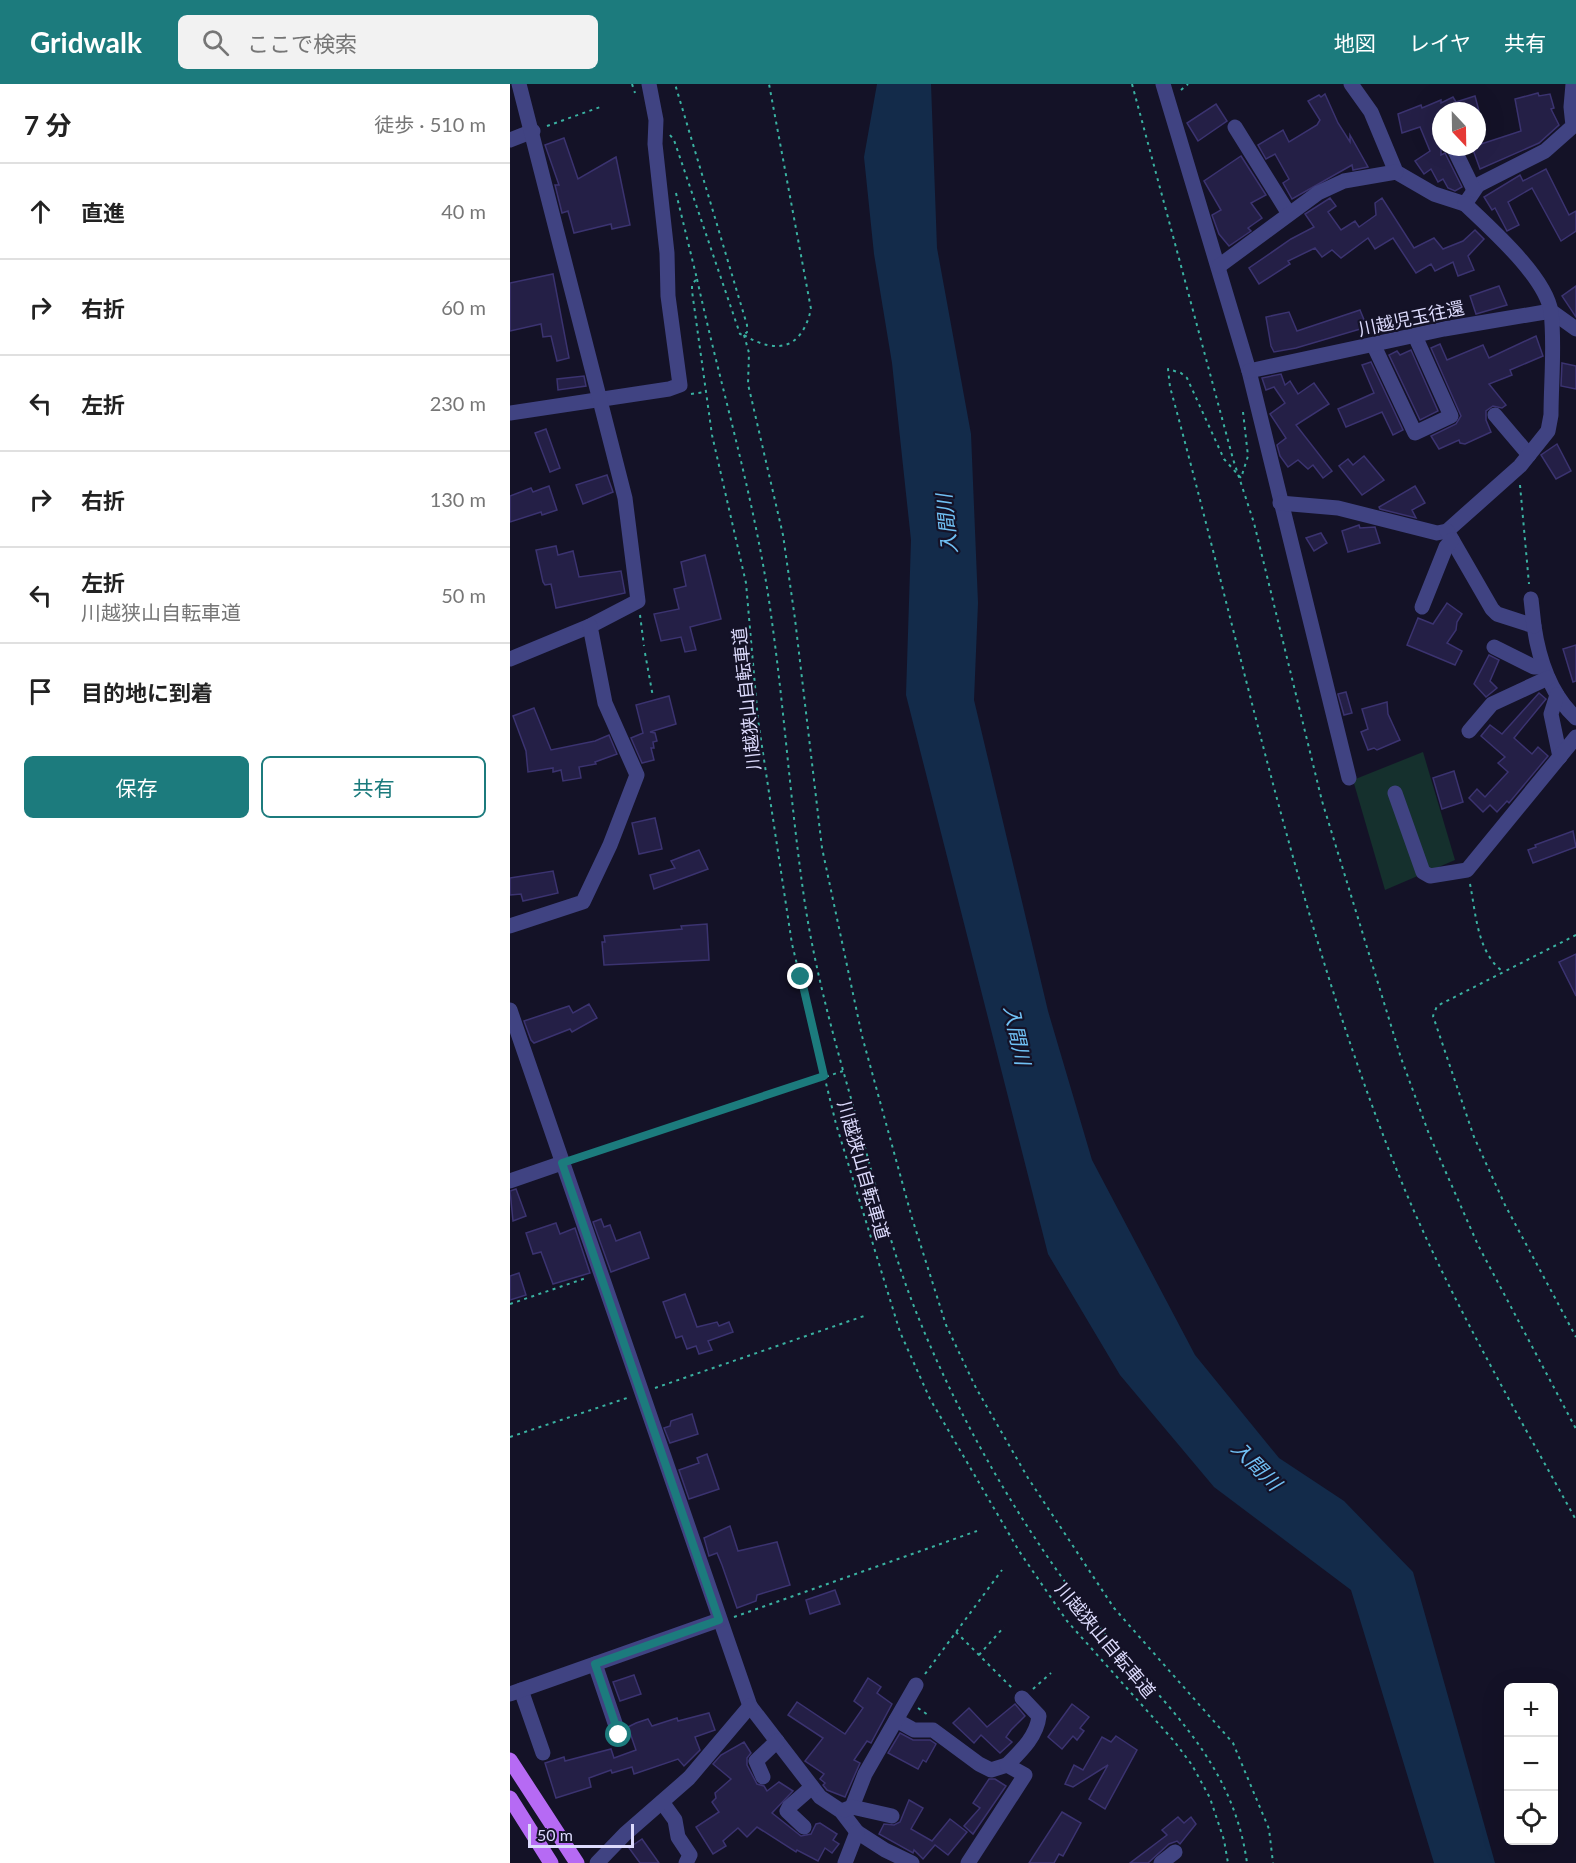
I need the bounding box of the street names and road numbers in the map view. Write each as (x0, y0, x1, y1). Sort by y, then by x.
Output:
street label: 川越児玉往還 (1356, 296, 1466, 340)
street label: 川越狭山自転車道 (728, 626, 764, 772)
street label: 川越狭山自転車道 (834, 1098, 894, 1242)
street label: 川越狭山自転車道 (1051, 1578, 1161, 1702)

